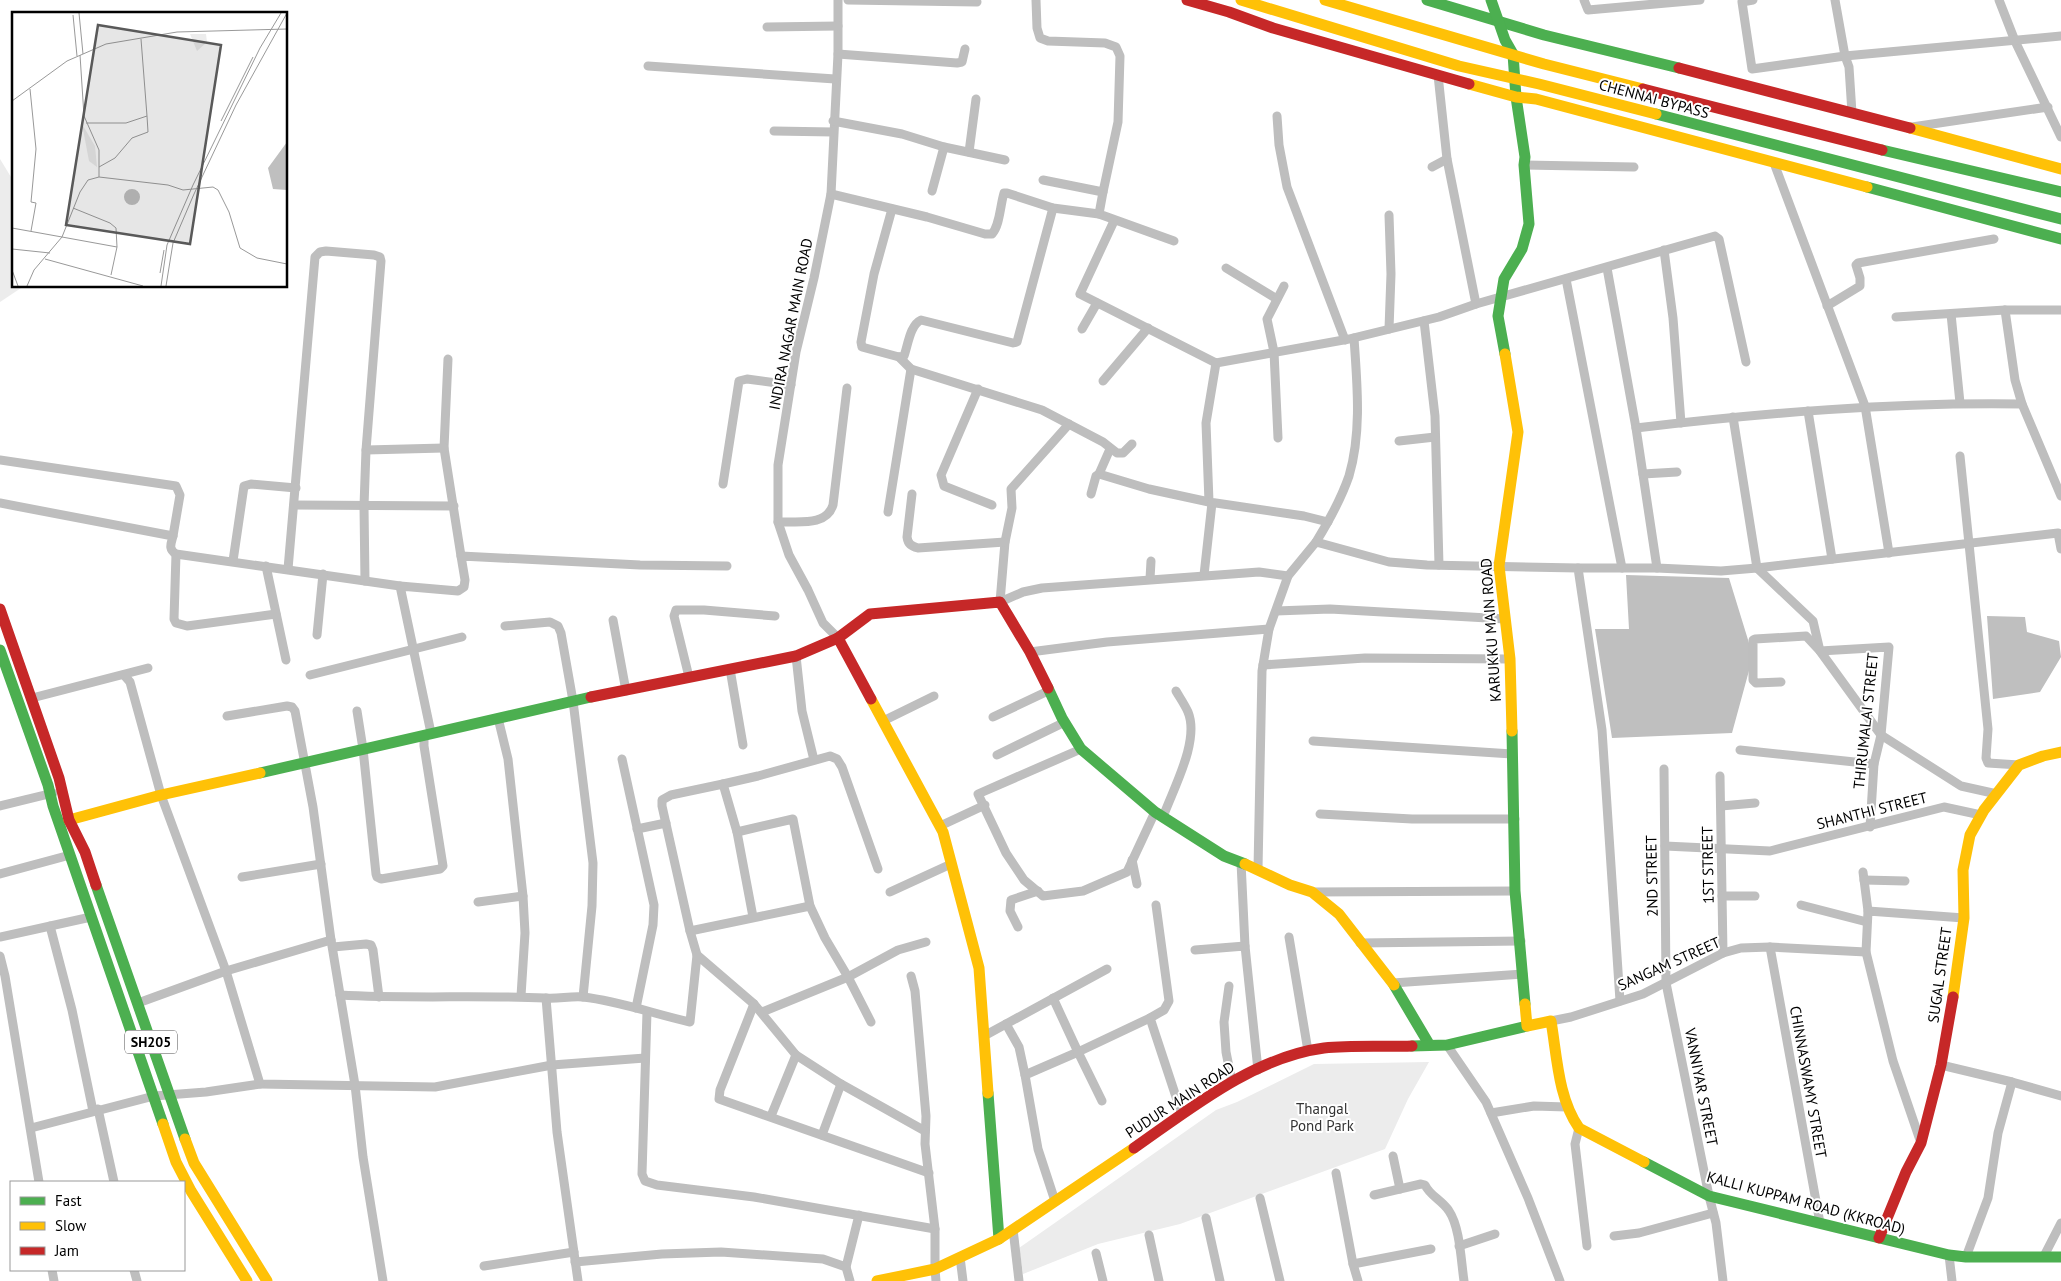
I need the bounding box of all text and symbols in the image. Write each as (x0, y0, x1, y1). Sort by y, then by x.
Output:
inset map (12, 12, 288, 288)
street label: CHENNAI BYPASS (1597, 75, 1711, 122)
street label: INDIRA NAGAR MAIN ROAD (765, 236, 816, 411)
street label: KARUKKU MAIN ROAD (1476, 557, 1505, 703)
street label: THIRUMALAI STREET (1849, 651, 1882, 790)
street label: SHANTHI STREET (1815, 787, 1930, 833)
street label: 1ST STREET (1697, 825, 1718, 904)
street label: 2ND STREET (1641, 834, 1662, 917)
street label: SUGAL STREET (1923, 925, 1956, 1024)
street label: SANGAM STREET (1615, 932, 1724, 995)
street label: CHINNASWAMY STREET (1786, 1004, 1831, 1160)
street label: VANNIYAR STREET (1681, 1025, 1722, 1148)
road number: SH205 (125, 1030, 177, 1054)
street label: PUDUR MAIN ROAD (1121, 1057, 1238, 1142)
park label: Thangal Pond Park (1290, 1099, 1355, 1135)
street label: KALLI KUPPAM ROAD (KKROAD) (1705, 1167, 1908, 1238)
legend (10, 1181, 185, 1271)
text: Fast (55, 1191, 82, 1210)
text: Slow (55, 1216, 86, 1235)
text: Jam (54, 1241, 79, 1260)

